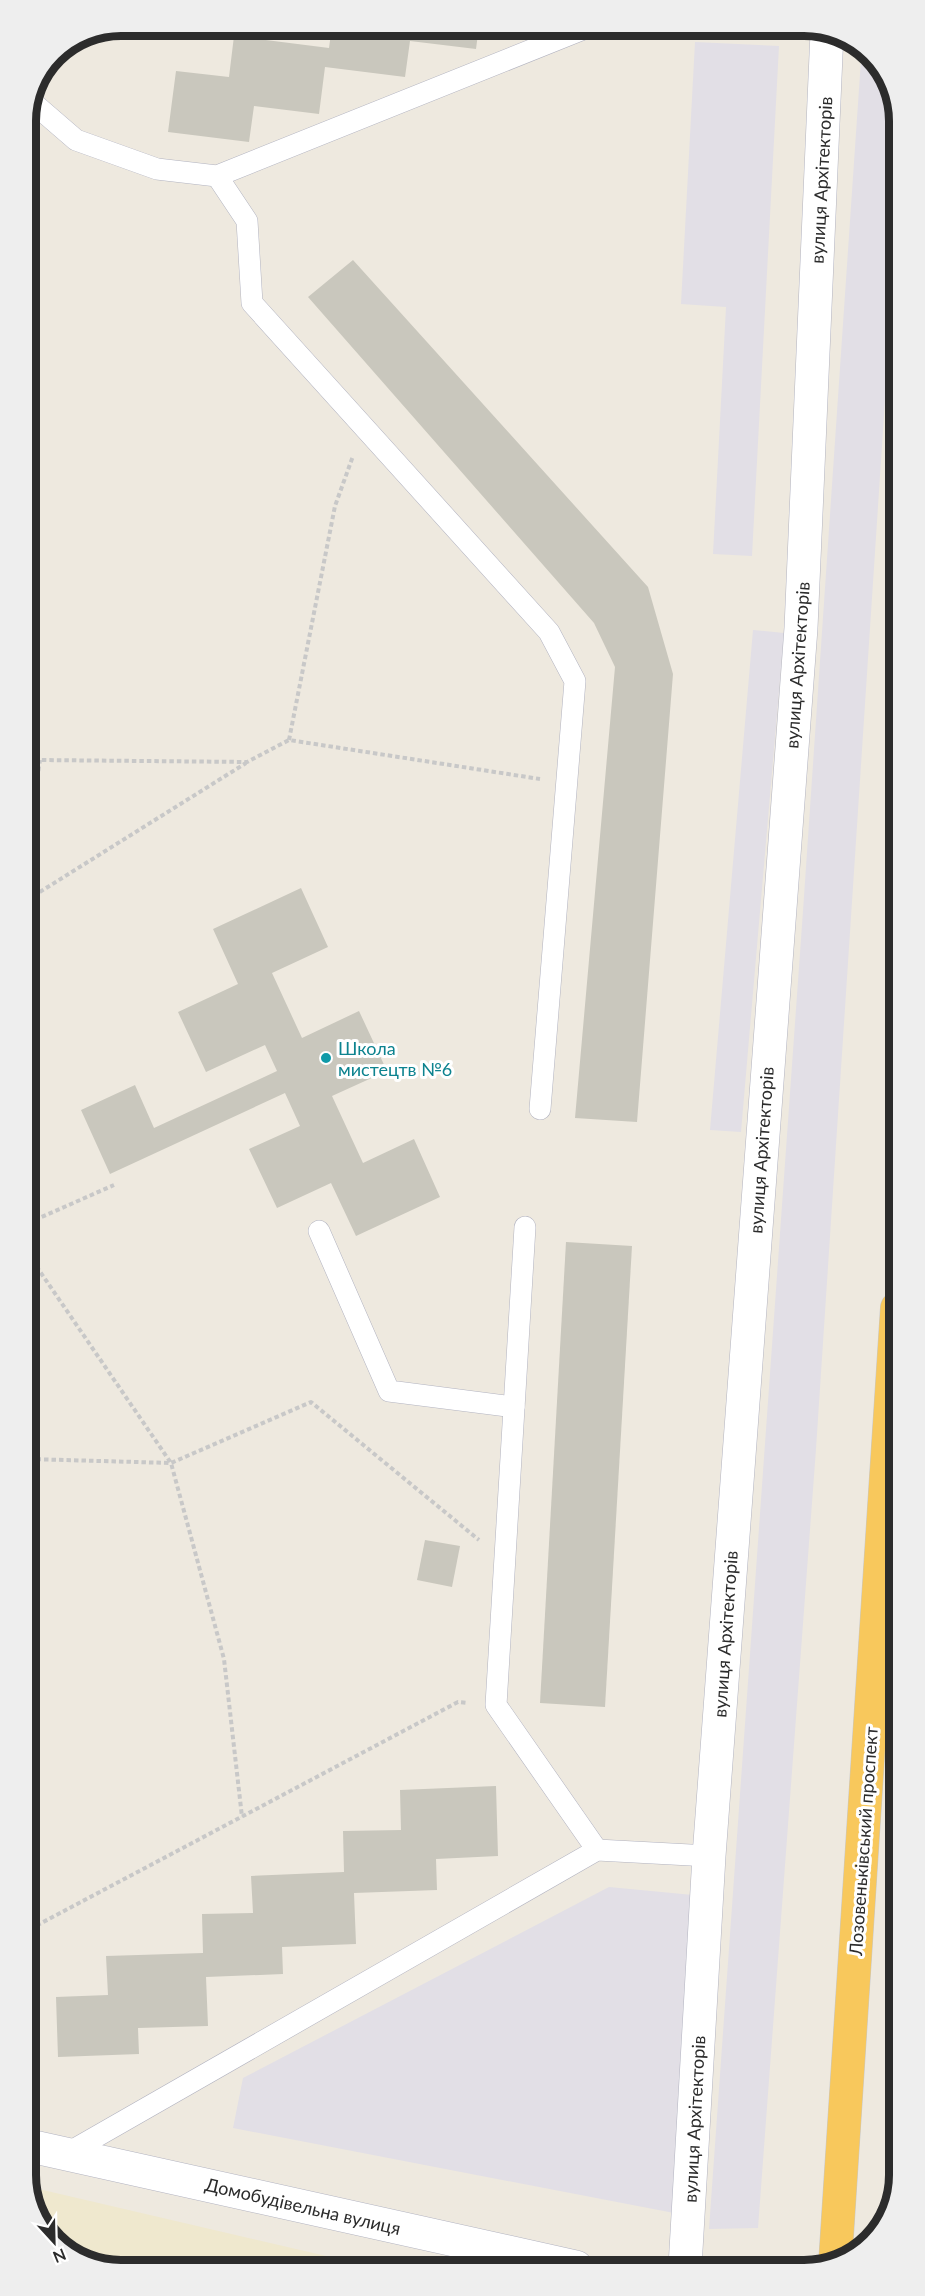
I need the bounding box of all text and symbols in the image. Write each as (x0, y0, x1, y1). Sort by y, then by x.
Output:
street label: вулиця Архітекторів (806, 96, 836, 264)
street label: вулиця Архітекторів (780, 581, 814, 749)
place label: Школа мистецтв №6 (338, 1037, 452, 1080)
marker: Школа мистецтв №6 (319, 1051, 333, 1065)
street label: вулиця Архітекторів (744, 1066, 778, 1234)
street label: вулиця Архітекторів (708, 1550, 742, 1718)
street label: Лозовеньківський проспект (844, 1726, 882, 1957)
street label: вулиця Архітекторів (679, 2035, 709, 2203)
street label: Домобудівельна вулиця (203, 2173, 403, 2239)
north arrow (24, 2212, 84, 2272)
text: N (51, 2245, 69, 2267)

